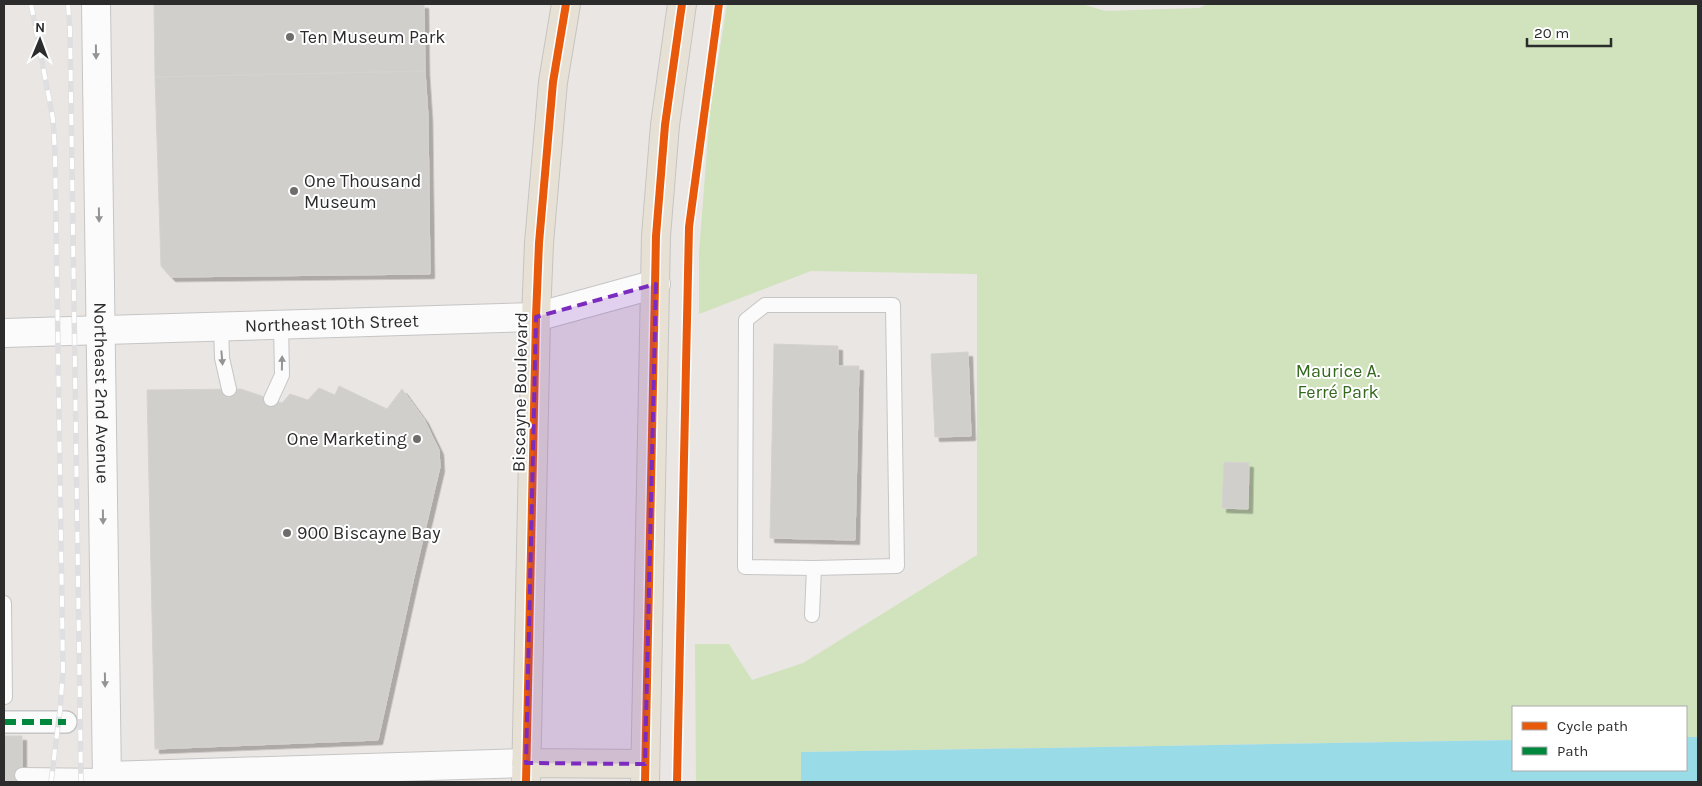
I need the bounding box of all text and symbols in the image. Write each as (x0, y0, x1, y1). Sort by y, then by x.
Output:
north arrow (15, 15, 65, 65)
scale bar (1527, 15, 1611, 47)
text: N (35, 19, 45, 36)
text: 20 m (1534, 24, 1569, 42)
place label: Ten Museum Park (300, 26, 445, 48)
marker: Ten Museum Park (284, 31, 296, 43)
one-way arrow (93, 45, 101, 61)
place label: One Thousand Museum (304, 170, 422, 213)
marker: One Thousand Museum (288, 185, 300, 197)
one-way arrow (95, 207, 103, 223)
street label: Northeast 2nd Avenue (89, 302, 114, 484)
street label: Northeast 10th Street (245, 310, 419, 337)
street label: Biscayne Boulevard (508, 312, 532, 472)
one-way arrow (218, 350, 226, 366)
one-way arrow (278, 354, 286, 370)
park label: Maurice A. Ferré Park (1296, 360, 1380, 403)
place label: One Marketing (287, 428, 407, 450)
marker: One Marketing (411, 433, 423, 445)
one-way arrow (99, 510, 107, 526)
place label: 900 Biscayne Bay (297, 522, 441, 544)
marker: 900 Biscayne Bay (281, 527, 293, 539)
one-way arrow (101, 672, 109, 688)
legend (1512, 706, 1687, 771)
text: Cycle path (1557, 717, 1628, 735)
text: Path (1557, 742, 1588, 760)

